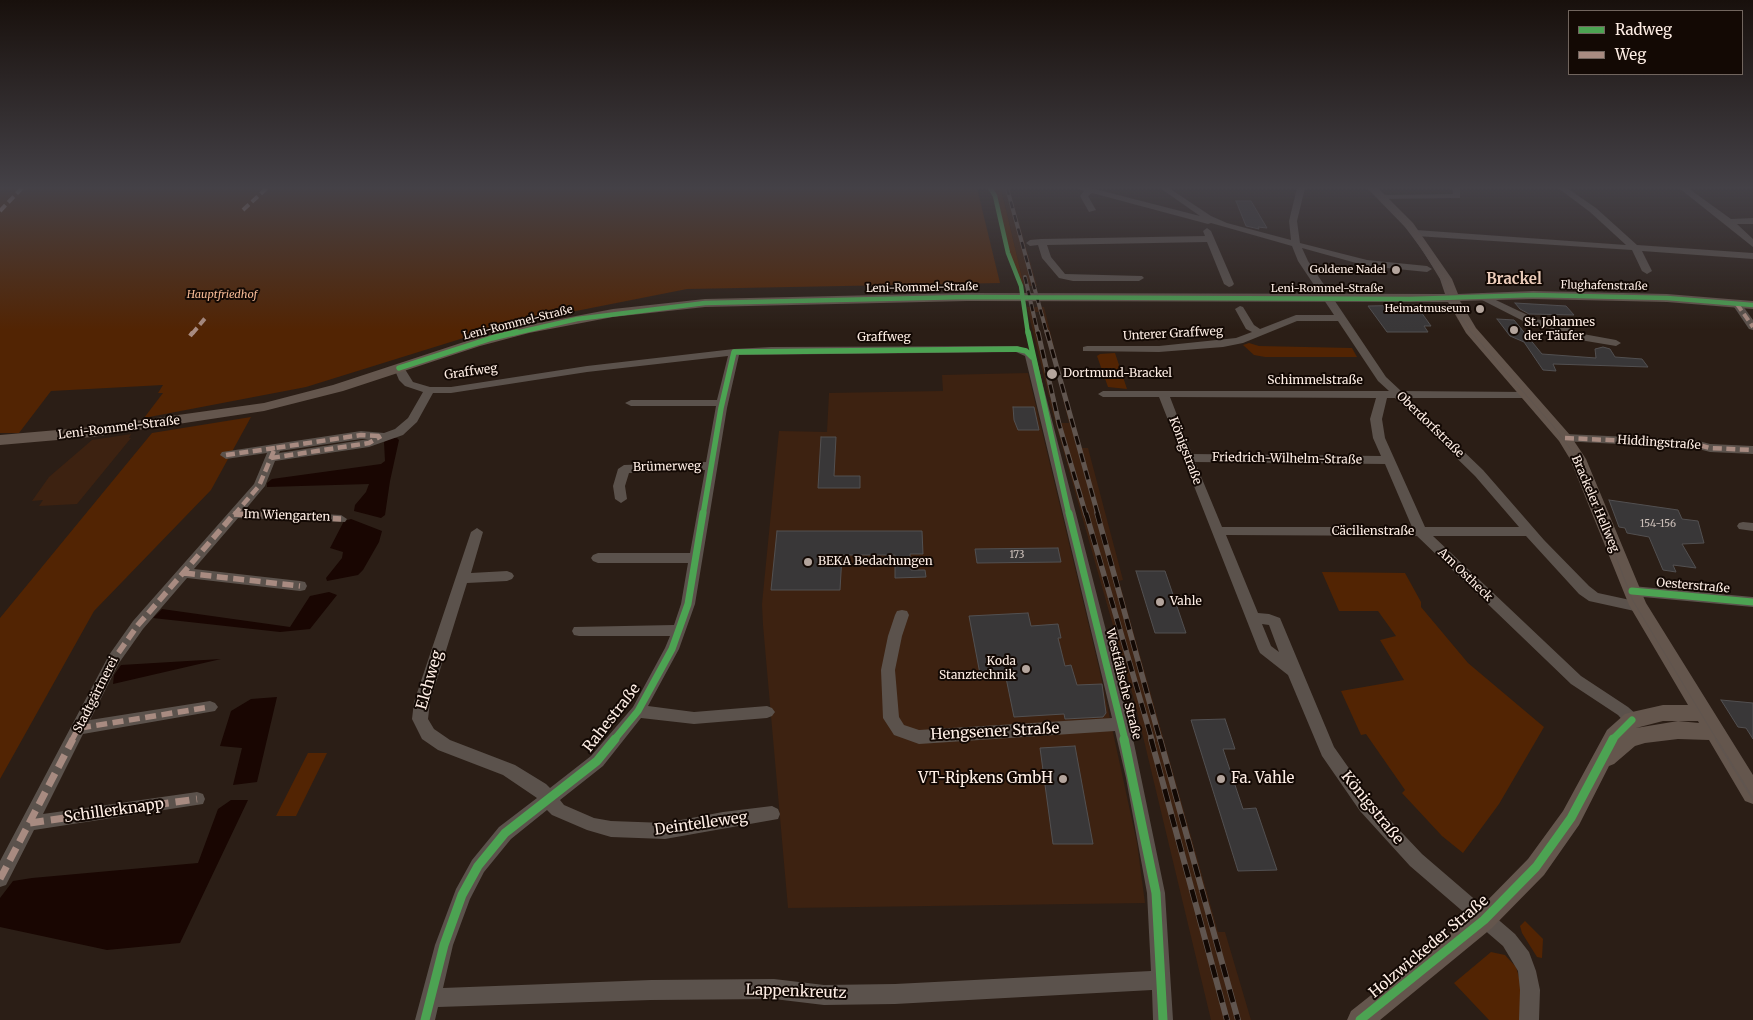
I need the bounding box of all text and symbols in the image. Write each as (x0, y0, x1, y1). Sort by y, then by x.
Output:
legend (1568, 10, 1743, 75)
text: Radweg (1615, 20, 1672, 39)
text: Weg (1615, 45, 1646, 64)
place label: Goldene Nadel (1310, 263, 1386, 277)
marker: Goldene Nadel (1390, 264, 1402, 276)
district label: Brackel (1486, 271, 1542, 289)
street label: Flughafenstraße (1560, 279, 1648, 293)
street label: Leni-Rommel-Straße (866, 280, 978, 296)
street label: Leni-Rommel-Straße (1271, 282, 1383, 296)
park label: Hauptfriedhof (187, 288, 257, 302)
place label: Heimatmuseum (1384, 302, 1470, 316)
street label: Leni-Rommel-Straße (462, 303, 574, 343)
marker: Heimatmuseum (1474, 303, 1486, 315)
place label: St. Johannes der Täufer (1524, 316, 1595, 344)
street label: Unterer Graffweg (1123, 324, 1223, 344)
marker: St. Johannes der Täufer (1508, 324, 1520, 336)
street label: Graffweg (857, 331, 911, 345)
street label: Graffweg (444, 361, 498, 383)
marker: Dortmund-Brackel (1045, 367, 1059, 381)
place label: Dortmund-Brackel (1063, 367, 1172, 381)
street label: Schimmelstraße (1267, 374, 1363, 388)
street label: Oberdorfstraße (1393, 389, 1467, 461)
street label: Leni-Rommel-Straße (57, 413, 181, 443)
street label: Königstraße (1166, 415, 1204, 487)
street label: Hiddingstraße (1617, 433, 1701, 453)
street label: Friedrich-Wilhelm-Straße (1212, 450, 1362, 468)
street label: Brackeler Hellweg (1568, 453, 1622, 555)
street label: Brümerweg (633, 459, 701, 475)
street label: Im Wiengarten (243, 507, 331, 525)
house number: 154-156 (1640, 518, 1676, 530)
street label: Cäcilienstraße (1332, 525, 1414, 539)
street label: Am Ostheck (1435, 545, 1495, 605)
house number: 173 (1009, 549, 1025, 561)
place label: BEKA Bedachungen (818, 555, 933, 569)
marker: BEKA Bedachungen (802, 556, 814, 568)
street label: Oesterstraße (1656, 576, 1730, 596)
place label: Vahle (1170, 595, 1202, 609)
marker: Vahle (1154, 596, 1166, 608)
street label: Westfälische Straße (1102, 627, 1144, 741)
street label: Elchweg (413, 648, 447, 712)
street label: Stadtgärtnerei (71, 655, 121, 735)
place label: Koda Stanztechnik (939, 655, 1016, 683)
marker: Koda Stanztechnik (1020, 663, 1032, 675)
street label: Rahestraße (580, 680, 644, 756)
street label: Hengsener Straße (930, 720, 1060, 744)
street label: Königstraße (1337, 768, 1407, 848)
place label: VT-Ripkens GmbH (918, 770, 1053, 788)
place label: Fa. Vahle (1231, 770, 1294, 788)
marker: VT-Ripkens GmbH (1057, 773, 1069, 785)
marker: Fa. Vahle (1215, 773, 1227, 785)
street label: Schillerknapp (63, 795, 165, 827)
street label: Deintelleweg (653, 809, 749, 839)
street label: Holzwickeder Straße (1366, 892, 1492, 1002)
street label: Lappenkreutz (745, 981, 847, 1003)

